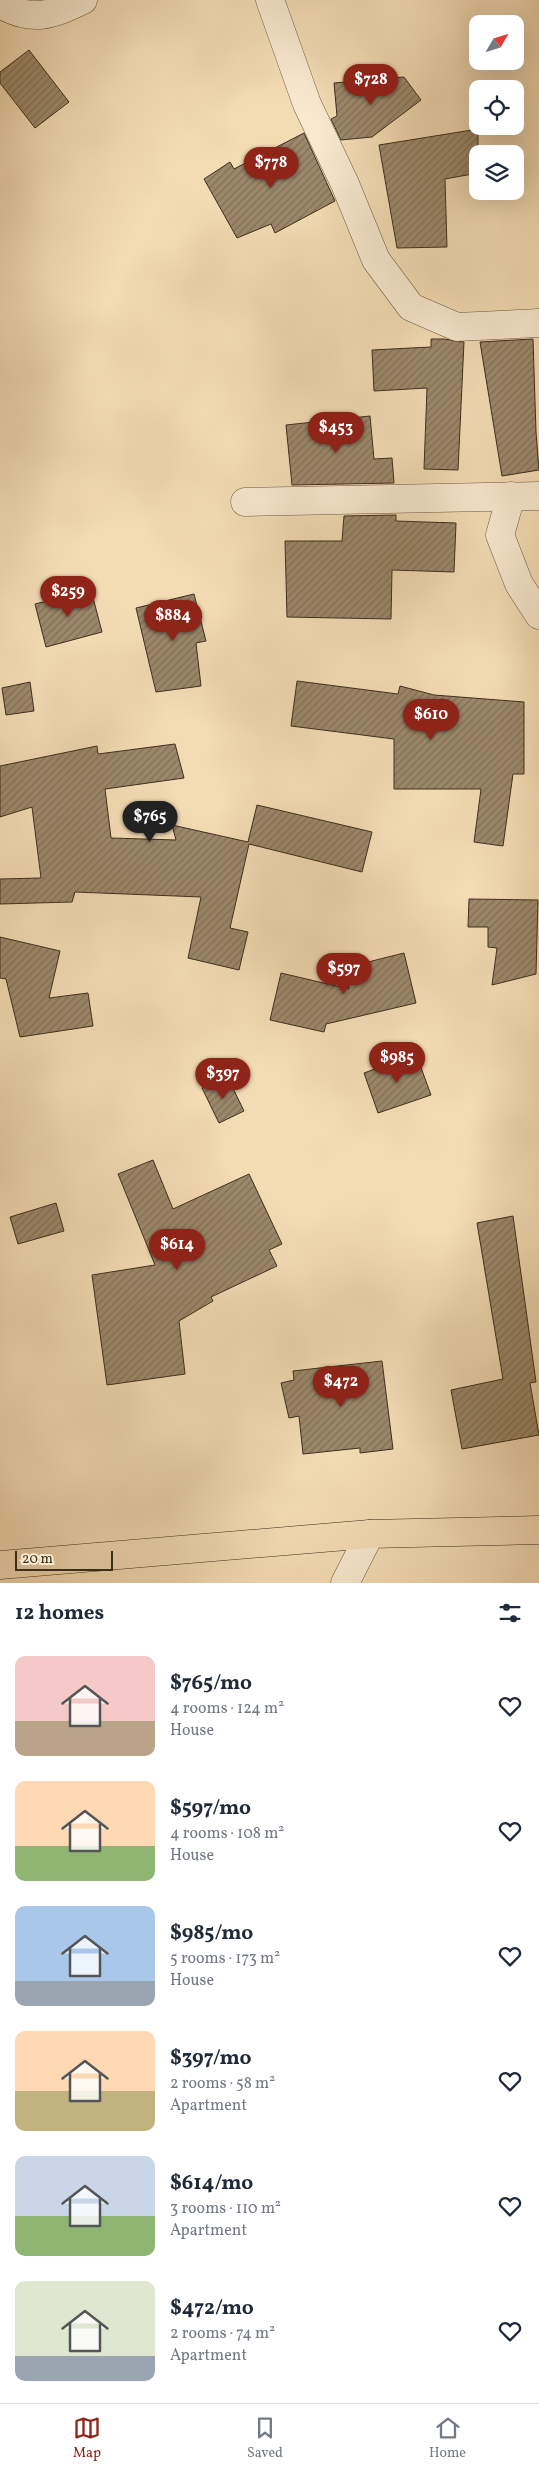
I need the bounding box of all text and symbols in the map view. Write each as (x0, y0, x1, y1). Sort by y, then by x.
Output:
north arrow (469, 15, 524, 70)
map controls (469, 15, 524, 200)
pin: $728 (341, 64, 401, 106)
text: $728 (354, 69, 388, 91)
button: locate (469, 80, 524, 135)
button: layers (469, 145, 524, 200)
pin: $778 (241, 146, 301, 189)
text: $778 (255, 152, 287, 174)
pin: $453 (306, 412, 366, 454)
text: $453 (319, 417, 353, 439)
pin: $259 (38, 576, 98, 618)
text: $259 (51, 581, 85, 603)
pin: $884 (143, 600, 203, 642)
text: $884 (155, 605, 191, 627)
pin: $610 (401, 698, 461, 741)
text: $610 (414, 704, 448, 726)
pin: $765 (120, 800, 180, 843)
text: $765 (134, 806, 166, 828)
pin: $597 (314, 952, 374, 995)
text: $597 (328, 958, 360, 980)
pin: $985 (367, 1042, 427, 1084)
text: $985 (380, 1047, 414, 1069)
pin: $397 (193, 1058, 253, 1100)
text: $397 (206, 1063, 240, 1085)
pin: $614 (147, 1228, 207, 1271)
text: $614 (160, 1234, 194, 1256)
pin: $472 (311, 1366, 371, 1408)
text: $472 (324, 1371, 358, 1393)
scale bar (15, 1548, 112, 1571)
text: 20 m (22, 1550, 53, 1569)
text: 12 homes (15, 1599, 104, 1628)
icon: filters (496, 1599, 524, 1627)
text: $765/mo (170, 1669, 252, 1698)
icon: home (55, 1676, 115, 1736)
icon: heart (496, 1692, 524, 1720)
text: 4 rooms · 124 m² (170, 1698, 284, 1720)
text: House (170, 1720, 214, 1742)
text: $597/mo (170, 1794, 251, 1823)
icon: home (55, 1801, 115, 1861)
icon: heart (496, 1817, 524, 1845)
text: 4 rooms · 108 m² (170, 1823, 284, 1845)
text: House (170, 1845, 214, 1867)
text: $985/mo (170, 1919, 253, 1948)
icon: home (55, 1926, 115, 1986)
icon: heart (496, 1942, 524, 1970)
text: 5 rooms · 173 m² (170, 1948, 280, 1970)
text: House (170, 1970, 214, 1992)
text: $397/mo (170, 2044, 251, 2073)
icon: home (55, 2051, 115, 2111)
icon: heart (496, 2067, 524, 2095)
text: 2 rooms · 58 m² (170, 2073, 275, 2095)
text: Apartment (170, 2095, 247, 2117)
text: $614/mo (170, 2169, 253, 2198)
icon: home (55, 2176, 115, 2236)
icon: heart (496, 2192, 524, 2220)
text: 3 rooms · 110 m² (170, 2198, 281, 2220)
text: Apartment (170, 2220, 247, 2242)
text: $472/mo (170, 2294, 254, 2323)
icon: home (55, 2301, 115, 2361)
icon: heart (496, 2317, 524, 2345)
text: 2 rooms · 74 m² (170, 2323, 275, 2345)
text: Apartment (170, 2345, 247, 2367)
tab: Map (73, 2414, 101, 2463)
tab: Saved (247, 2414, 283, 2463)
tab: Home (429, 2414, 466, 2463)

